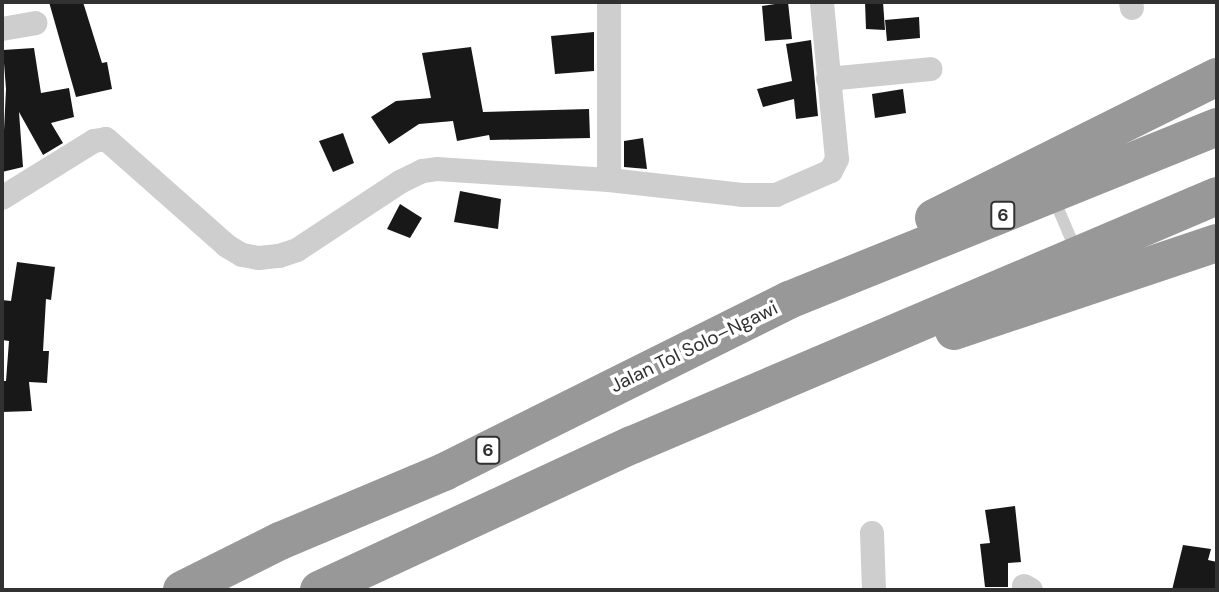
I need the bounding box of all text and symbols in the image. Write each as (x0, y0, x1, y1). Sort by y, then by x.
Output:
road number: 6 (989, 200, 1017, 230)
street label: Jalan Tol Solo–Ngawi (607, 297, 781, 397)
road number: 6 (474, 436, 502, 464)

